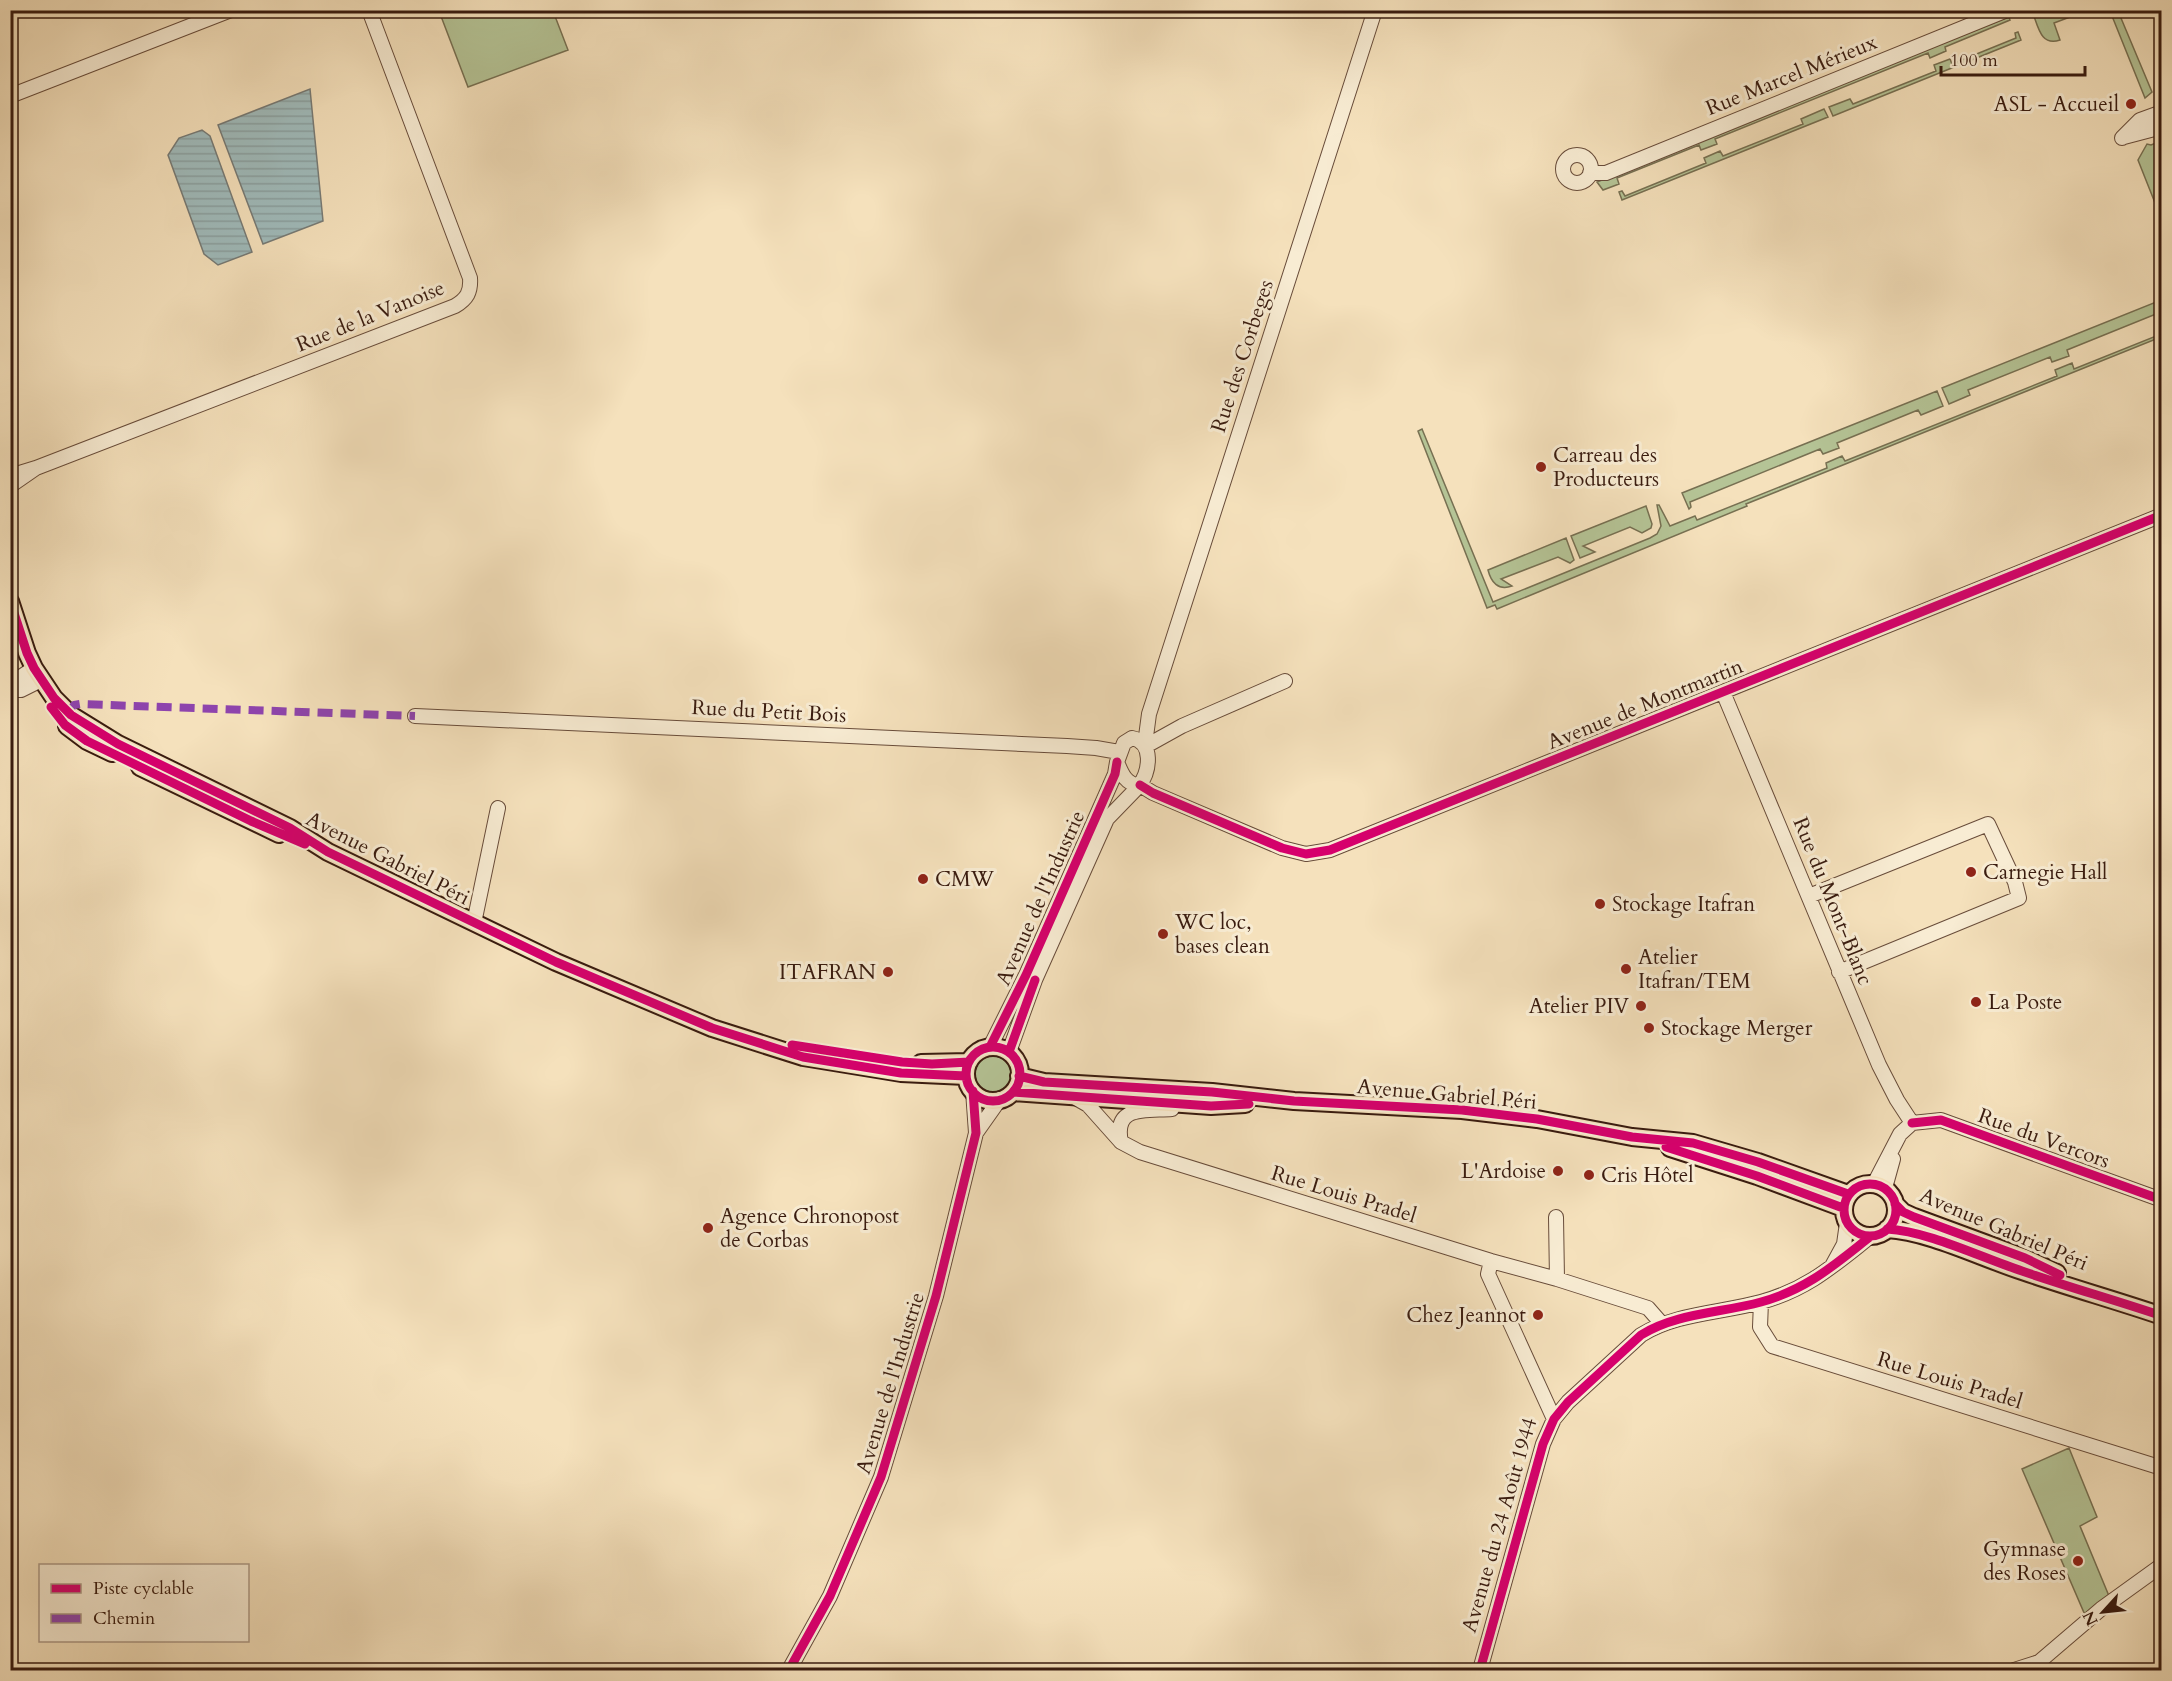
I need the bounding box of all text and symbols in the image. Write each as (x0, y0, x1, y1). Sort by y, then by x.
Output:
street label: Rue Marcel Mérieux (1701, 28, 1882, 123)
scale bar (1941, 39, 2085, 77)
text: 100 m (1950, 48, 1998, 73)
place label: ASL - Accueil (1994, 90, 2119, 119)
marker: ASL - Accueil (2124, 97, 2138, 111)
street label: Rue de la Vanoise (292, 273, 449, 359)
street label: Rue des Corbeges (1204, 276, 1281, 436)
place label: Carreau des Producteurs (1553, 441, 1659, 494)
marker: Carreau des Producteurs (1534, 460, 1548, 474)
street label: Avenue de Montmartin (1543, 652, 1747, 757)
street label: Rue du Petit Bois (691, 693, 847, 730)
street label: Avenue Gabriel Péri (301, 805, 475, 912)
street label: Avenue de l'Industrie (989, 806, 1092, 990)
street label: Rue du Mont-Blanc (1786, 813, 1879, 990)
place label: Carnegie Hall (1983, 858, 2107, 887)
place label: CMW (935, 865, 995, 894)
marker: Carnegie Hall (1964, 865, 1978, 879)
marker: CMW (916, 872, 930, 886)
place label: Stockage Itafran (1612, 890, 1755, 919)
marker: Stockage Itafran (1593, 897, 1607, 911)
place label: WC loc, bases clean (1174, 908, 1270, 961)
marker: WC loc, bases clean (1156, 927, 1170, 941)
place label: Atelier Itafran/TEM (1638, 943, 1751, 996)
place label: ITAFRAN (779, 958, 876, 987)
marker: Atelier Itafran/TEM (1619, 962, 1633, 976)
marker: ITAFRAN (881, 965, 895, 979)
place label: La Poste (1988, 988, 2062, 1017)
place label: Atelier PIV (1529, 992, 1630, 1021)
marker: La Poste (1969, 995, 1983, 1009)
marker: Atelier PIV (1634, 999, 1648, 1013)
place label: Stockage Merger (1661, 1014, 1813, 1043)
marker: Stockage Merger (1642, 1021, 1656, 1035)
street label: Avenue Gabriel Péri (1356, 1072, 1538, 1117)
street label: Rue du Vercors (1974, 1101, 2114, 1176)
place label: L'Ardoise (1461, 1157, 1546, 1186)
street label: Rue Louis Pradel (1268, 1159, 1420, 1230)
place label: Cris Hôtel (1601, 1161, 1694, 1190)
marker: L'Ardoise (1551, 1164, 1565, 1178)
marker: Cris Hôtel (1582, 1168, 1596, 1182)
street label: Avenue Gabriel Péri (1915, 1181, 2093, 1278)
place label: Agence Chronopost de Corbas (720, 1202, 899, 1255)
marker: Agence Chronopost de Corbas (701, 1221, 715, 1235)
street label: Avenue de l'Industrie (849, 1289, 932, 1478)
place label: Chez Jeannot (1406, 1301, 1526, 1330)
marker: Chez Jeannot (1531, 1308, 1545, 1322)
street label: Rue Louis Pradel (1874, 1345, 2026, 1416)
street label: Avenue du 24 Août 1944 (1455, 1414, 1544, 1636)
place label: Gymnase des Roses (1983, 1535, 2066, 1588)
marker: Gymnase des Roses (2071, 1554, 2085, 1568)
legend (39, 1564, 249, 1642)
text: Piste cyclable (93, 1576, 194, 1601)
north arrow (2073, 1582, 2133, 1642)
text: Chemin (93, 1606, 156, 1631)
text: N (2078, 1607, 2103, 1630)

